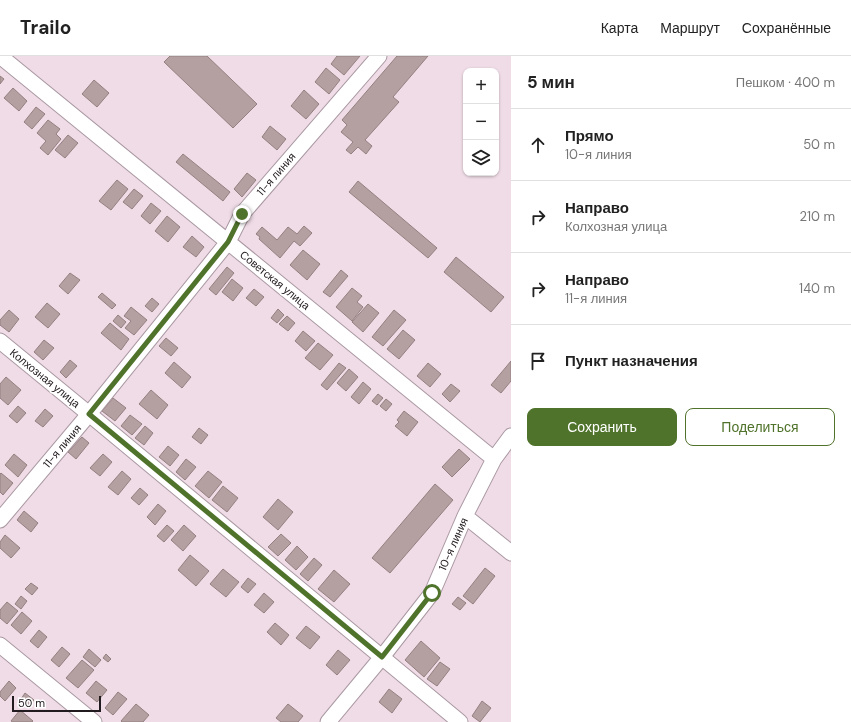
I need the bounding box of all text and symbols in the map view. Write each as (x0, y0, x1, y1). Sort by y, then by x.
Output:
text: Trailo (20, 15, 71, 40)
text: Карта (601, 19, 638, 37)
text: Маршрут (660, 19, 720, 37)
text: Сохранённые (742, 19, 831, 37)
map controls (463, 68, 499, 176)
button: + (463, 68, 499, 104)
text: 5 мин (527, 71, 575, 93)
text: Пешком · 400 m (736, 74, 835, 91)
button: − (463, 104, 499, 140)
text: Прямо (565, 126, 614, 146)
icon: ahead (527, 134, 549, 156)
text: 50 m (803, 136, 835, 153)
button: layers (463, 140, 499, 176)
text: 10-я линия (565, 146, 632, 163)
street label: 11-я линия (254, 150, 299, 198)
text: Направо (565, 198, 629, 218)
route end (233, 205, 251, 223)
icon: right (527, 206, 549, 228)
text: 210 m (800, 208, 835, 225)
text: Колхозная улица (565, 218, 667, 235)
street label: Советская улица (237, 247, 314, 313)
text: Направо (565, 270, 629, 290)
icon: right (527, 278, 549, 300)
text: 140 m (799, 280, 835, 297)
text: 11-я линия (565, 290, 627, 307)
street label: Колхозная улица (7, 345, 84, 411)
icon: arrive (527, 350, 549, 372)
text: Пункт назначения (565, 351, 698, 371)
button: Сохранить (527, 408, 677, 446)
button: Поделиться (685, 408, 835, 446)
street label: 11-я линия (40, 421, 84, 471)
street label: 10-я линия (435, 515, 471, 573)
route start (423, 584, 441, 602)
scale bar (12, 694, 101, 713)
text: 50 m (18, 696, 45, 710)

